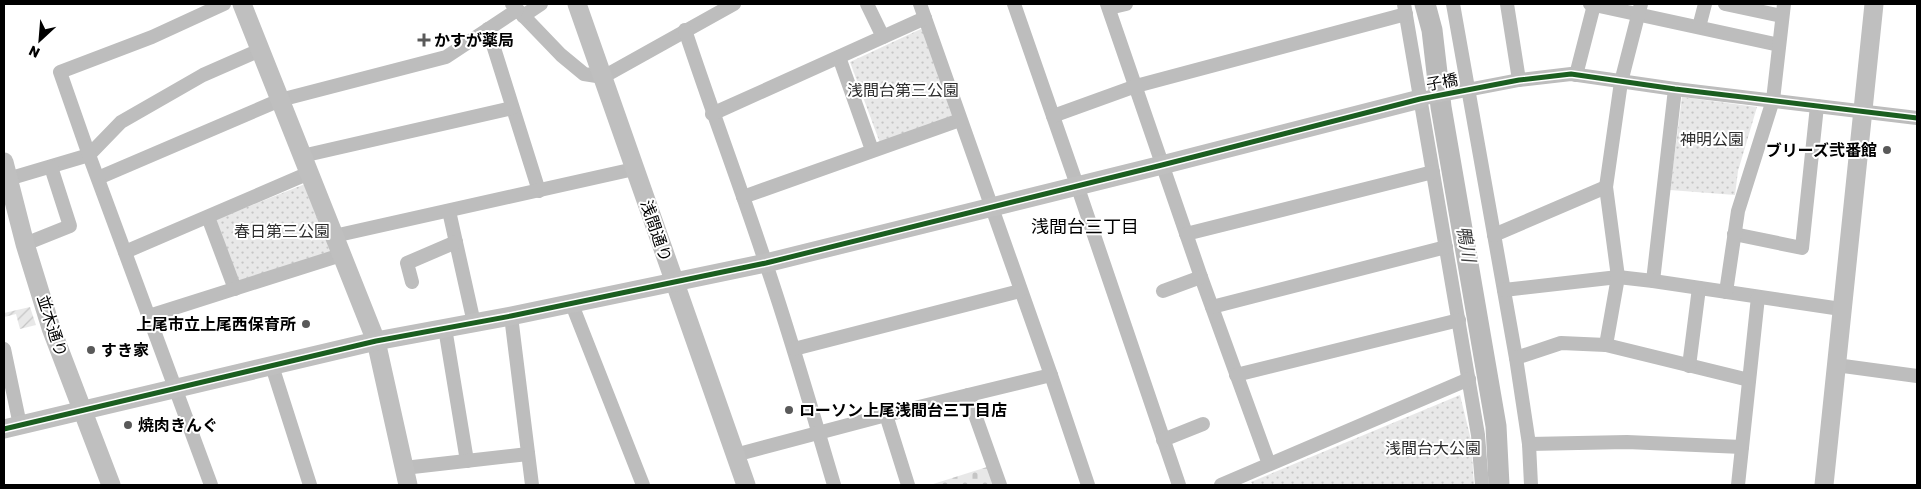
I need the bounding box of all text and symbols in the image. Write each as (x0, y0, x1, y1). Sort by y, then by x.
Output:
north arrow (15, 15, 65, 65)
place label: かすが薬局 (434, 31, 514, 50)
marker: かすが薬局 (418, 34, 430, 46)
text: N (26, 41, 43, 61)
street label: 子橋 (1425, 70, 1459, 94)
park label: 浅間台第三公園 (847, 81, 959, 100)
park label: 神明公園 (1680, 130, 1744, 149)
place label: ブリーズ弐番館 (1766, 141, 1877, 160)
marker: ブリーズ弐番館 (1881, 144, 1893, 156)
street label: 浅間通り (637, 198, 675, 264)
district label: 浅間台三丁目 (1031, 216, 1139, 238)
park label: 春日第三公園 (234, 222, 330, 241)
water label: 鴨川 (1452, 224, 1480, 266)
street label: 並木通り (33, 293, 71, 359)
place label: 上尾市立上尾西保育所 (136, 315, 296, 334)
marker: 上尾市立上尾西保育所 (300, 318, 312, 330)
place label: すき家 (101, 341, 149, 360)
marker: すき家 (85, 344, 97, 356)
place label: ローソン上尾浅間台三丁目店 (799, 401, 1007, 420)
marker: ローソン上尾浅間台三丁目店 (783, 404, 795, 416)
place label: 焼肉きんぐ (138, 416, 218, 435)
marker: 焼肉きんぐ (122, 419, 134, 431)
park label: 浅間台大公園 (1385, 439, 1481, 458)

